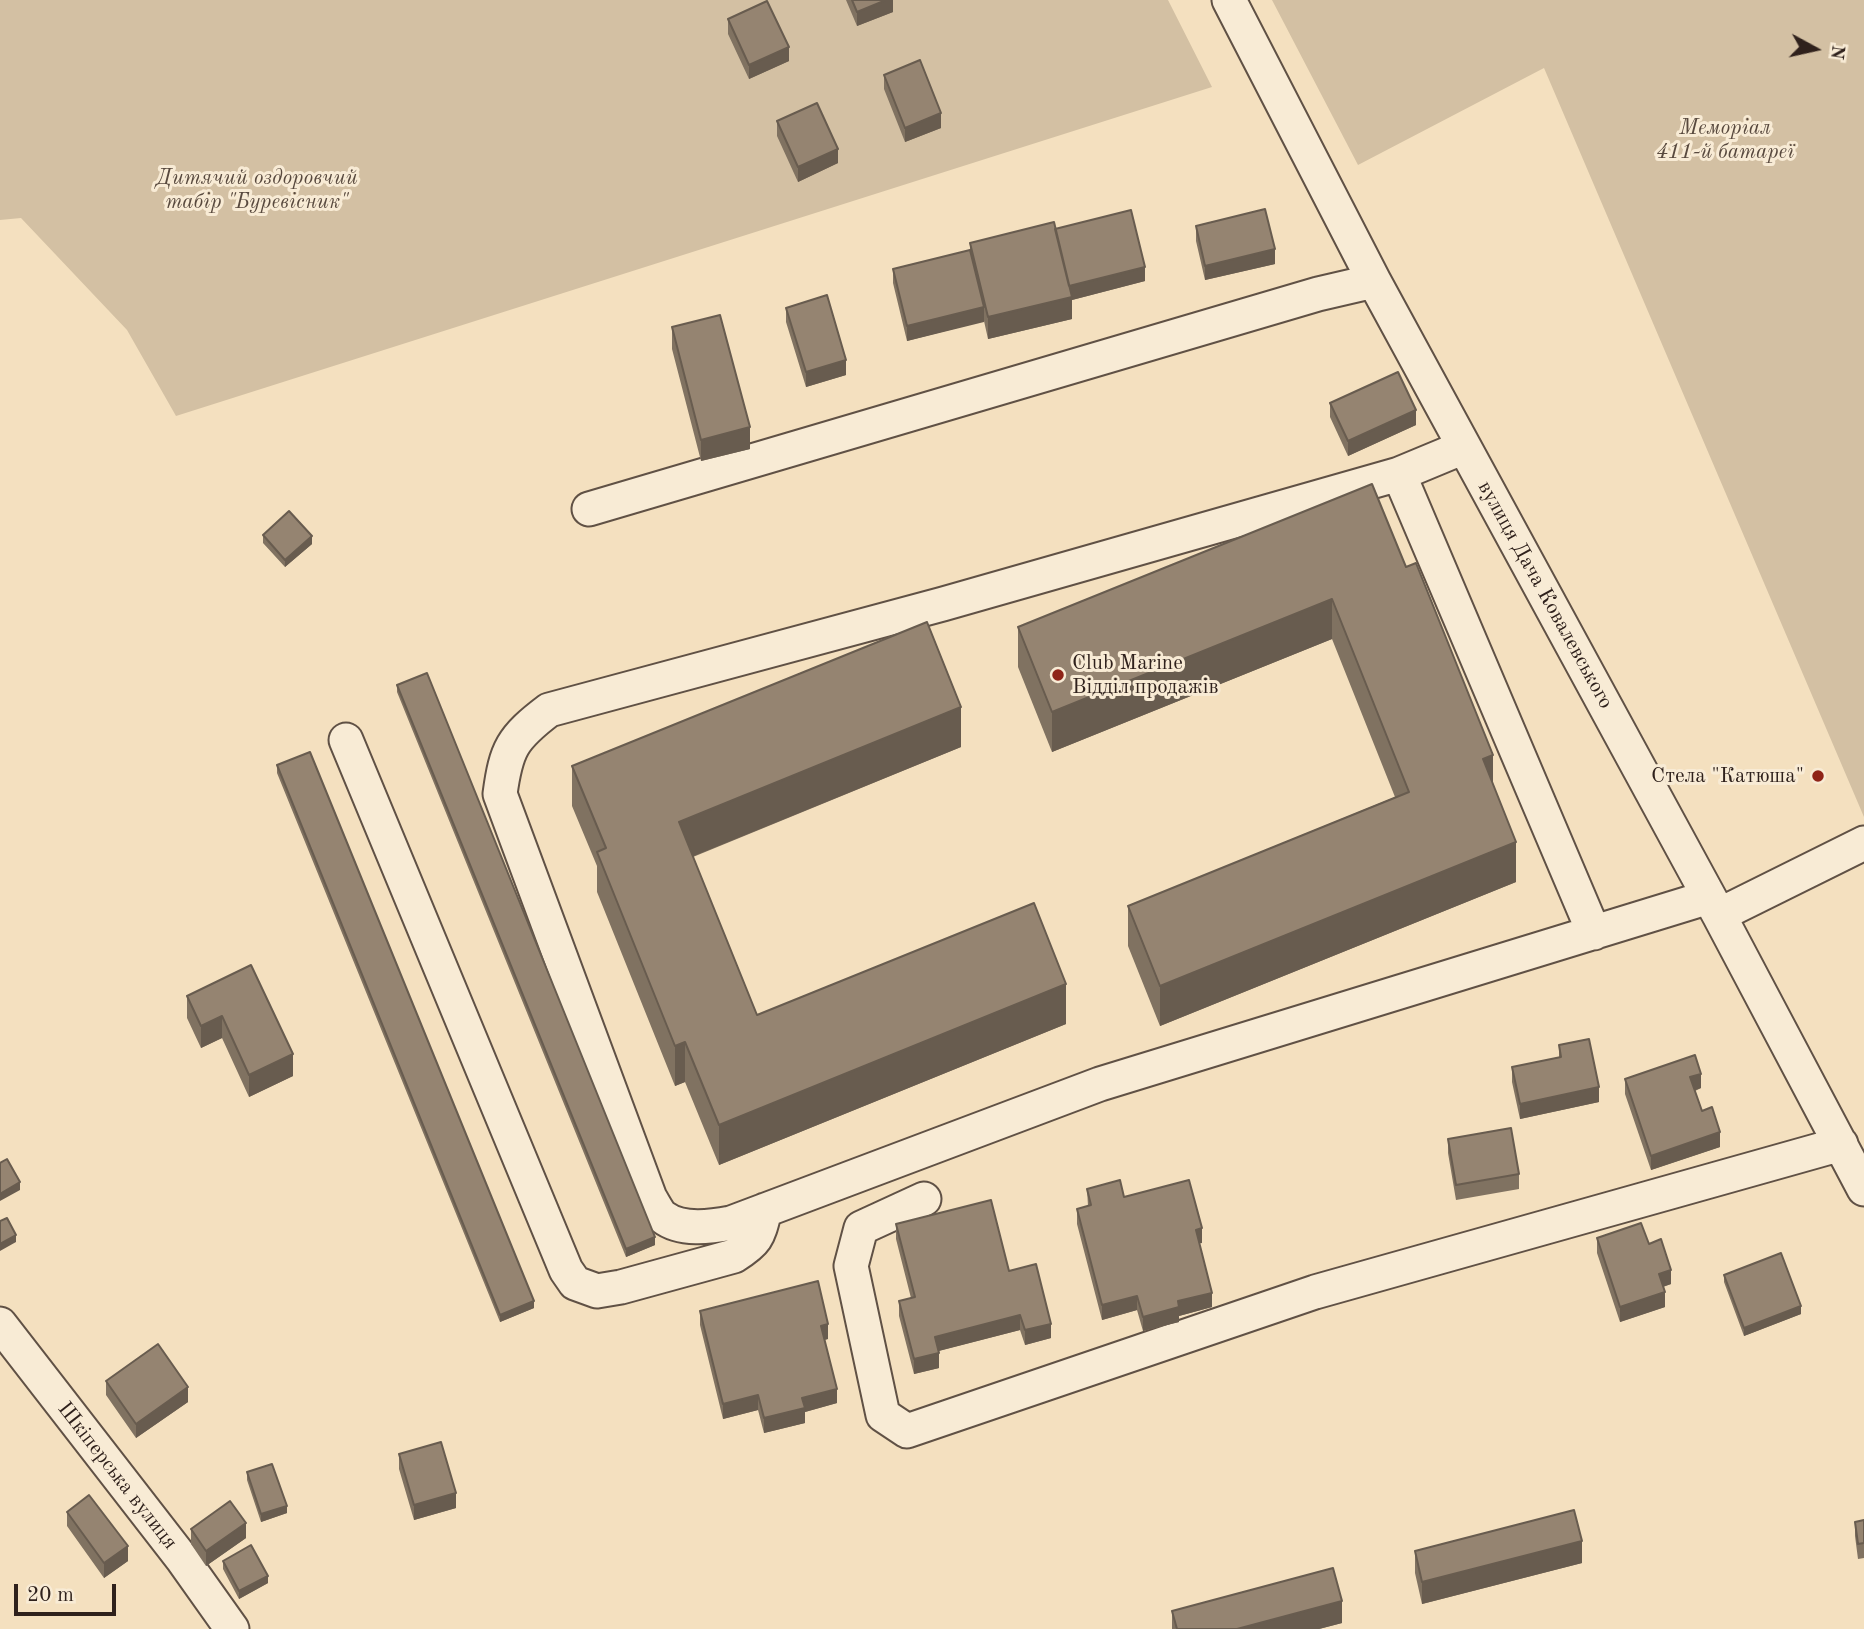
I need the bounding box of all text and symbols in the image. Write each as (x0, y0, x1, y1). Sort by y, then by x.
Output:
north arrow (1780, 14, 1850, 84)
text: N (1826, 43, 1847, 61)
park label: Меморіал 411-й батареї (1656, 115, 1794, 165)
park label: Дитячий оздоровчий табір "Буревісник" (156, 165, 358, 215)
street label: вулиця Дача Ковалевського (1472, 477, 1618, 713)
place label: Club Marine Відділ продажів (1072, 650, 1219, 700)
marker: Club Marine Відділ продажів (1050, 667, 1066, 683)
place label: Стела "Катюша" (1651, 763, 1804, 789)
marker: Стела "Катюша" (1810, 768, 1826, 784)
street label: Шкіперська вулиця (52, 1397, 182, 1555)
scale bar (18, 1570, 119, 1614)
text: 20 m (27, 1585, 74, 1606)

